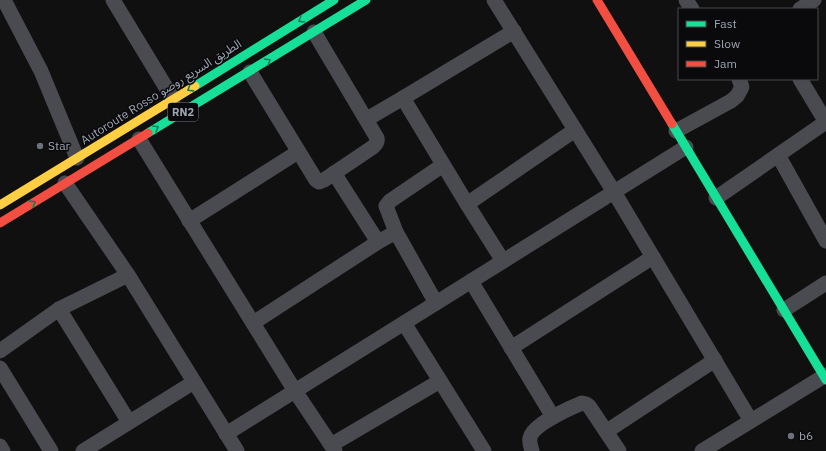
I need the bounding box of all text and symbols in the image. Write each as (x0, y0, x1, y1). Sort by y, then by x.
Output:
legend (678, 8, 818, 80)
one-way arrow (298, 15, 305, 23)
text: Fast (714, 16, 737, 31)
street label: Autoroute Rosso الطريق السريع روصو (78, 36, 245, 149)
text: Slow (714, 36, 740, 51)
text: Jam (714, 56, 737, 71)
one-way arrow (264, 58, 271, 66)
one-way arrow (187, 84, 194, 92)
road number: RN2 (168, 103, 198, 121)
one-way arrow (152, 126, 159, 133)
place label: Star (48, 138, 71, 153)
marker: Star (35, 141, 45, 151)
one-way arrow (29, 200, 36, 207)
place label: b6 (799, 428, 813, 443)
marker: b6 (786, 431, 796, 441)

